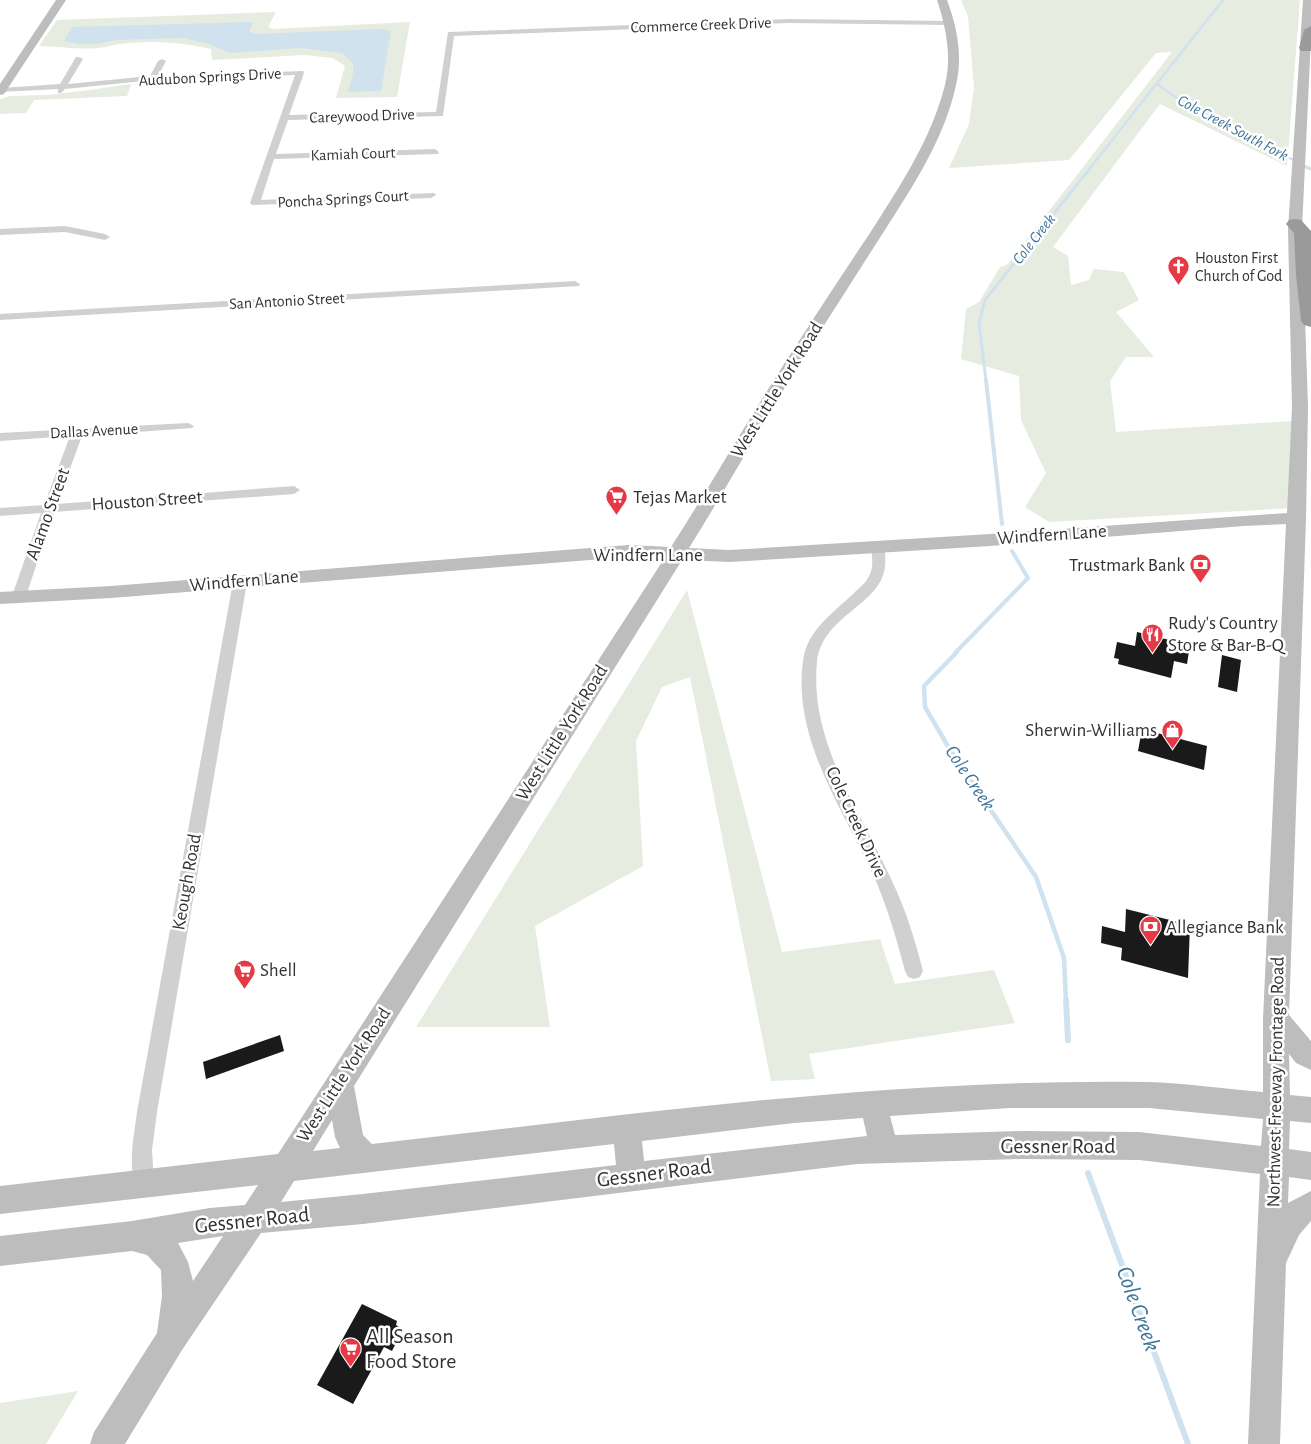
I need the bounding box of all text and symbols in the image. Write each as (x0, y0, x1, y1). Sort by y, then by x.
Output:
street label: Commerce Creek Drive (630, 15, 772, 35)
street label: Audubon Springs Drive (138, 65, 282, 89)
water label: Cole Creek South Fork (1175, 92, 1291, 164)
street label: Careywood Drive (309, 106, 415, 127)
street label: Kamiah Court (310, 145, 396, 163)
street label: Poncha Springs Court (277, 188, 409, 210)
water label: Cole Creek (1010, 211, 1058, 267)
place label: Houston First Church of God (1195, 250, 1282, 284)
church icon: Houston First Church of God (1167, 255, 1191, 286)
street label: San Antonio Street (229, 290, 345, 312)
street label: West Little York Road (728, 319, 826, 461)
street label: Dallas Avenue (50, 421, 138, 441)
street label: Alamo Street (23, 465, 73, 563)
supermarket icon: Tejas Market (605, 485, 629, 516)
street label: Houston Street (91, 488, 203, 514)
place label: Tejas Market (633, 488, 727, 507)
street label: Windfern Lane (997, 522, 1107, 548)
street label: Windfern Lane (593, 546, 703, 565)
bank icon: Trustmark Bank (1189, 553, 1213, 584)
place label: Trustmark Bank (1069, 556, 1185, 575)
street label: Windfern Lane (189, 567, 299, 595)
place label: Rudy's Country Store & Bar-B-Q (1168, 614, 1286, 655)
restaurant icon: Rudy's Country Store & Bar-B-Q (1140, 622, 1164, 653)
street label: West Little York Road (513, 662, 611, 804)
shop icon: Sherwin-Williams (1161, 718, 1185, 749)
place label: Sherwin-Williams (1025, 721, 1157, 740)
water label: Cole Creek (941, 742, 999, 814)
street label: Cole Creek Drive (822, 764, 890, 880)
street label: Keough Road (169, 832, 205, 932)
bank icon: Allegiance Bank (1138, 915, 1162, 946)
place label: Allegiance Bank (1166, 918, 1284, 937)
street label: Northwest Freeway Frontage Road (1264, 956, 1288, 1208)
supermarket icon: Shell (232, 958, 256, 989)
place label: Shell (260, 961, 297, 980)
street label: West Little York Road (294, 1004, 395, 1146)
street label: Gessner Road (1000, 1135, 1116, 1157)
street label: Gessner Road (596, 1155, 712, 1191)
street label: Gessner Road (194, 1203, 310, 1237)
water label: Cole Creek (1112, 1263, 1164, 1355)
place label: All Season Food Store (366, 1325, 456, 1372)
supermarket icon: All Season Food Store (338, 1337, 362, 1368)

